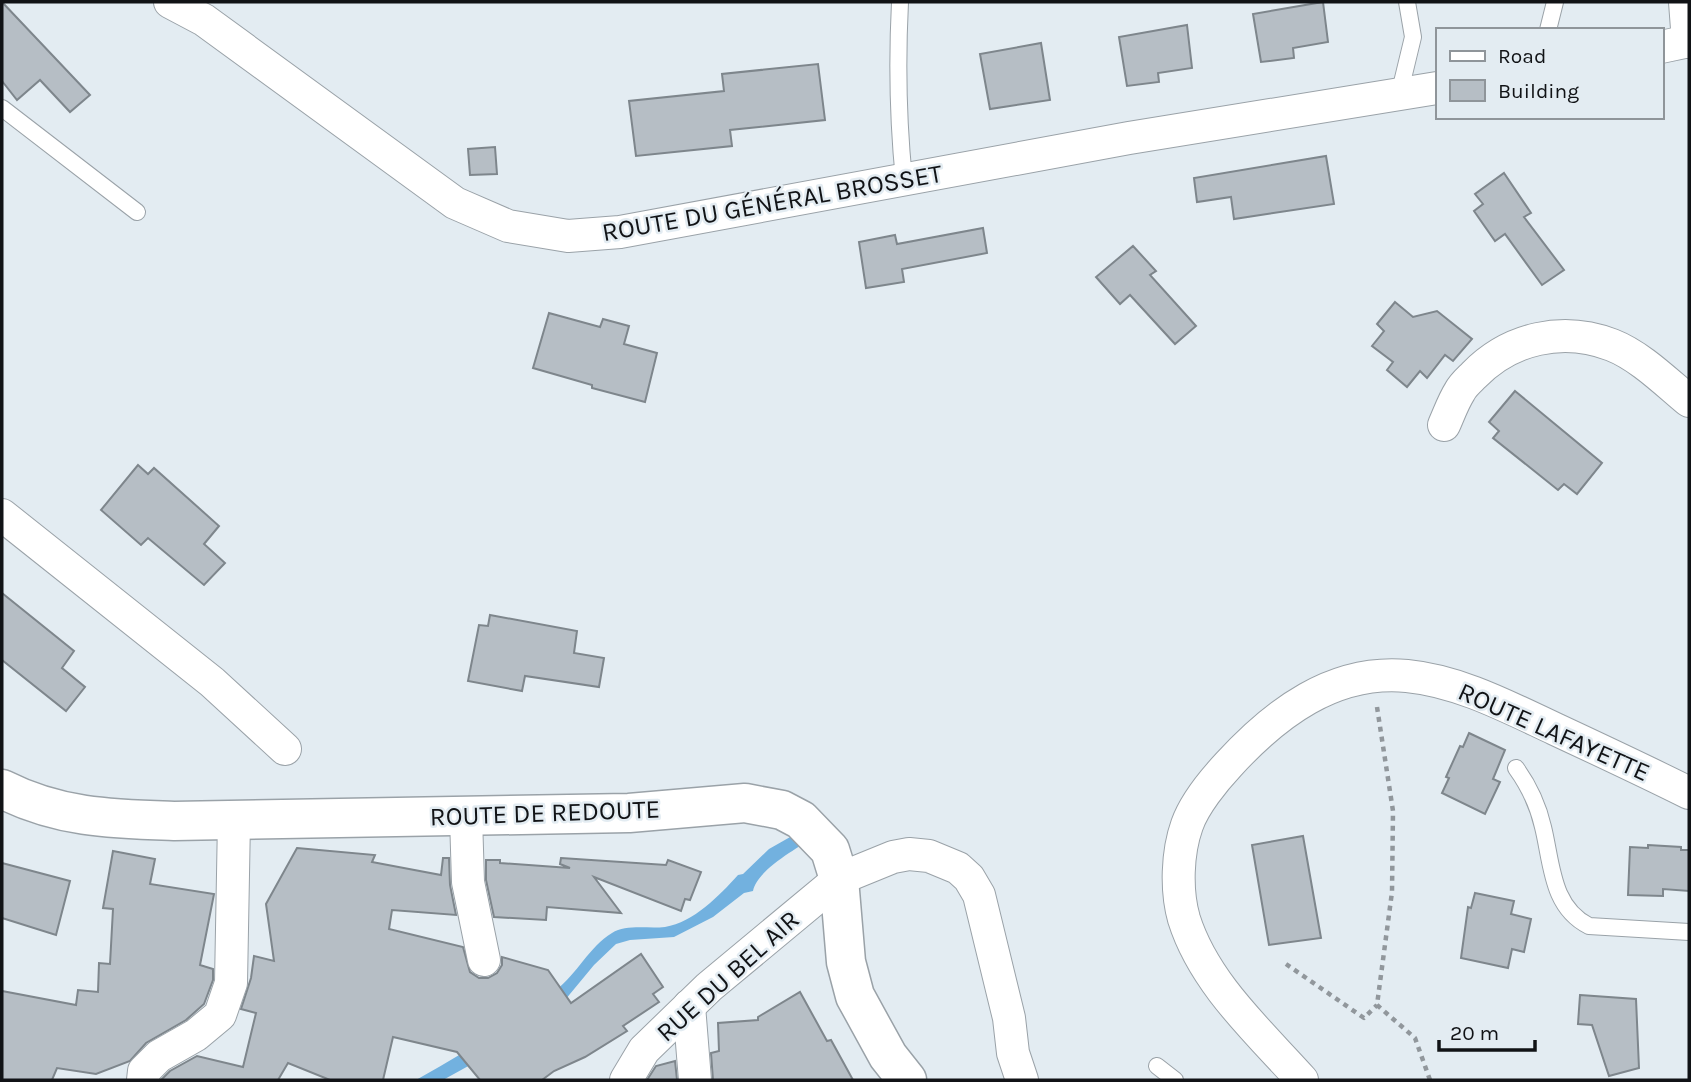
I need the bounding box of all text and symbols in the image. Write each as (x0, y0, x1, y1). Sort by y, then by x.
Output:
legend (1436, 28, 1663, 119)
text: Road (1498, 44, 1546, 68)
text: Building (1498, 79, 1579, 103)
street label: ROUTE DU GÉNÉRAL BROSSET (599, 157, 944, 248)
street label: ROUTE LAFAYETTE (1453, 676, 1655, 788)
street label: ROUTE DE REDOUTE (429, 793, 661, 833)
street label: RUE DU BEL AIR (650, 904, 806, 1048)
scale bar (1439, 1009, 1535, 1052)
text: 20 m (1450, 1021, 1499, 1045)

